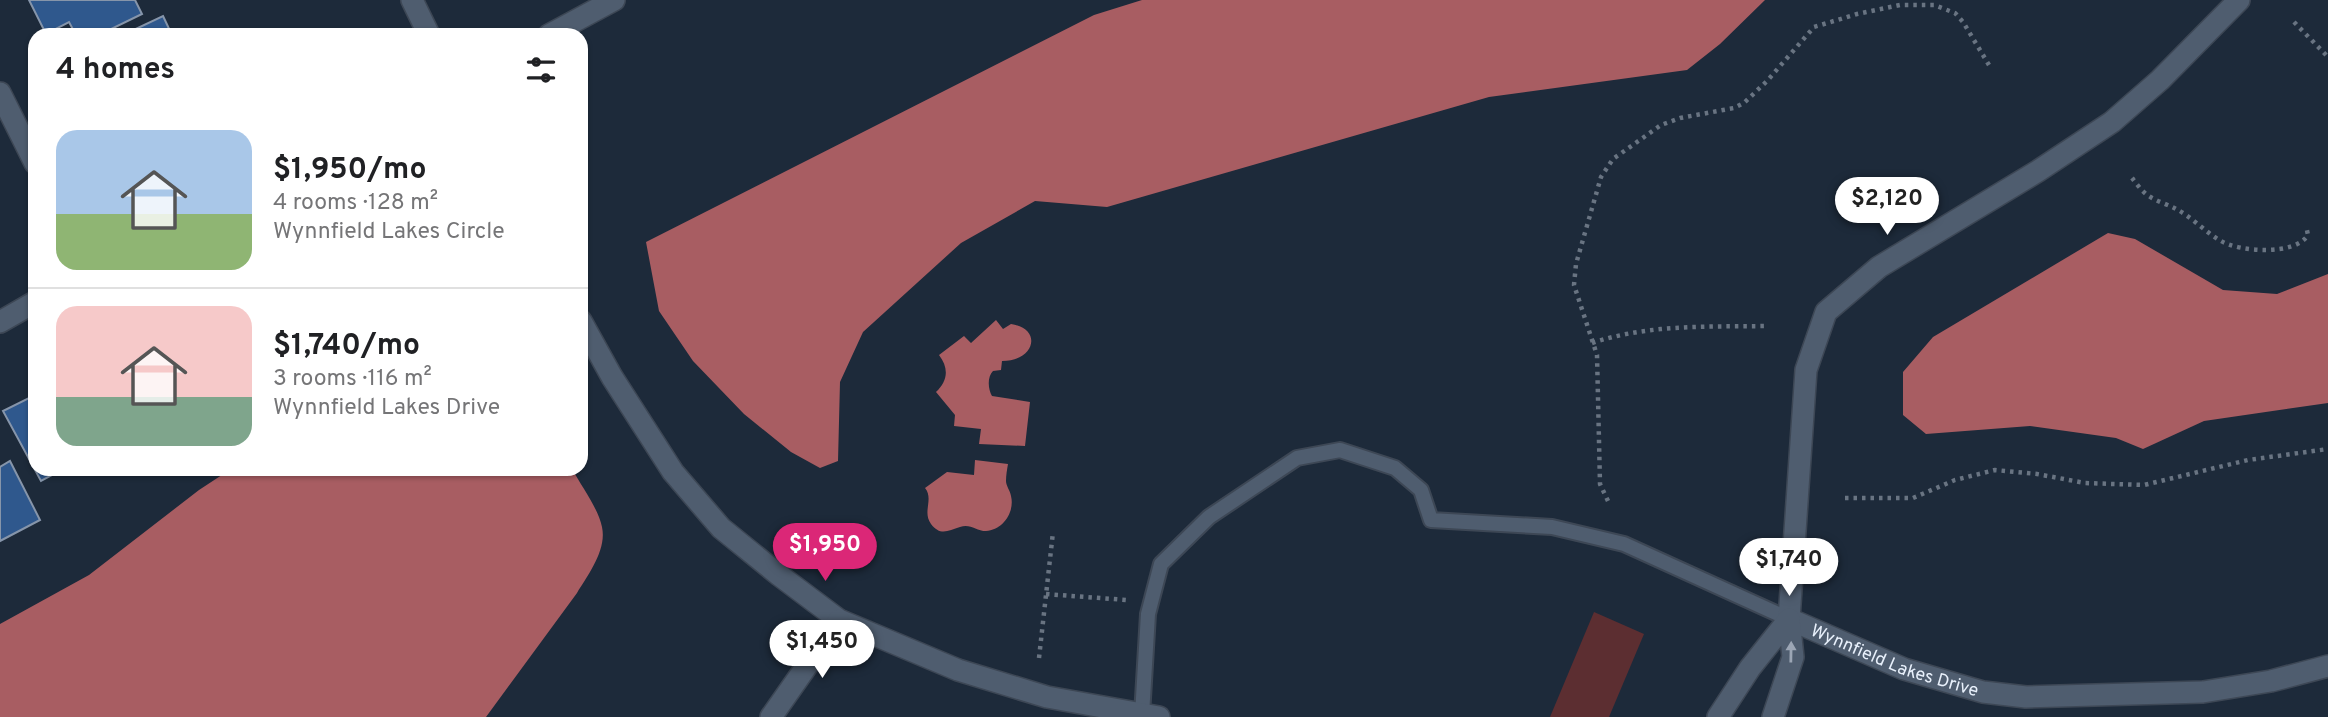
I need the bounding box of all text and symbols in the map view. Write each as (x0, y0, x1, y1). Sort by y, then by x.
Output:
icon: filters (522, 51, 560, 89)
text: 4 homes (56, 52, 175, 89)
text: $1,950/mo (273, 152, 426, 189)
icon: home (112, 158, 196, 242)
pin: $2,120 (1830, 177, 1944, 237)
text: $2,120 (1851, 185, 1923, 214)
text: 4 rooms · 128 m² (273, 189, 438, 218)
text: Wynnfield Lakes Circle (273, 218, 505, 247)
text: $1,740/mo (273, 328, 420, 365)
icon: home (112, 334, 196, 418)
text: 3 rooms · 116 m² (273, 365, 432, 394)
text: Wynnfield Lakes Drive (273, 394, 500, 423)
pin: $1,950 (768, 524, 882, 583)
text: $1,950 (789, 531, 861, 560)
pin: $1,740 (1732, 538, 1846, 598)
text: $1,740 (1755, 546, 1823, 575)
pin: $1,450 (765, 620, 879, 680)
street label: Wynnfield Lakes Drive (1807, 620, 1981, 703)
text: $1,450 (786, 628, 858, 657)
one-way arrow (1785, 641, 1797, 663)

